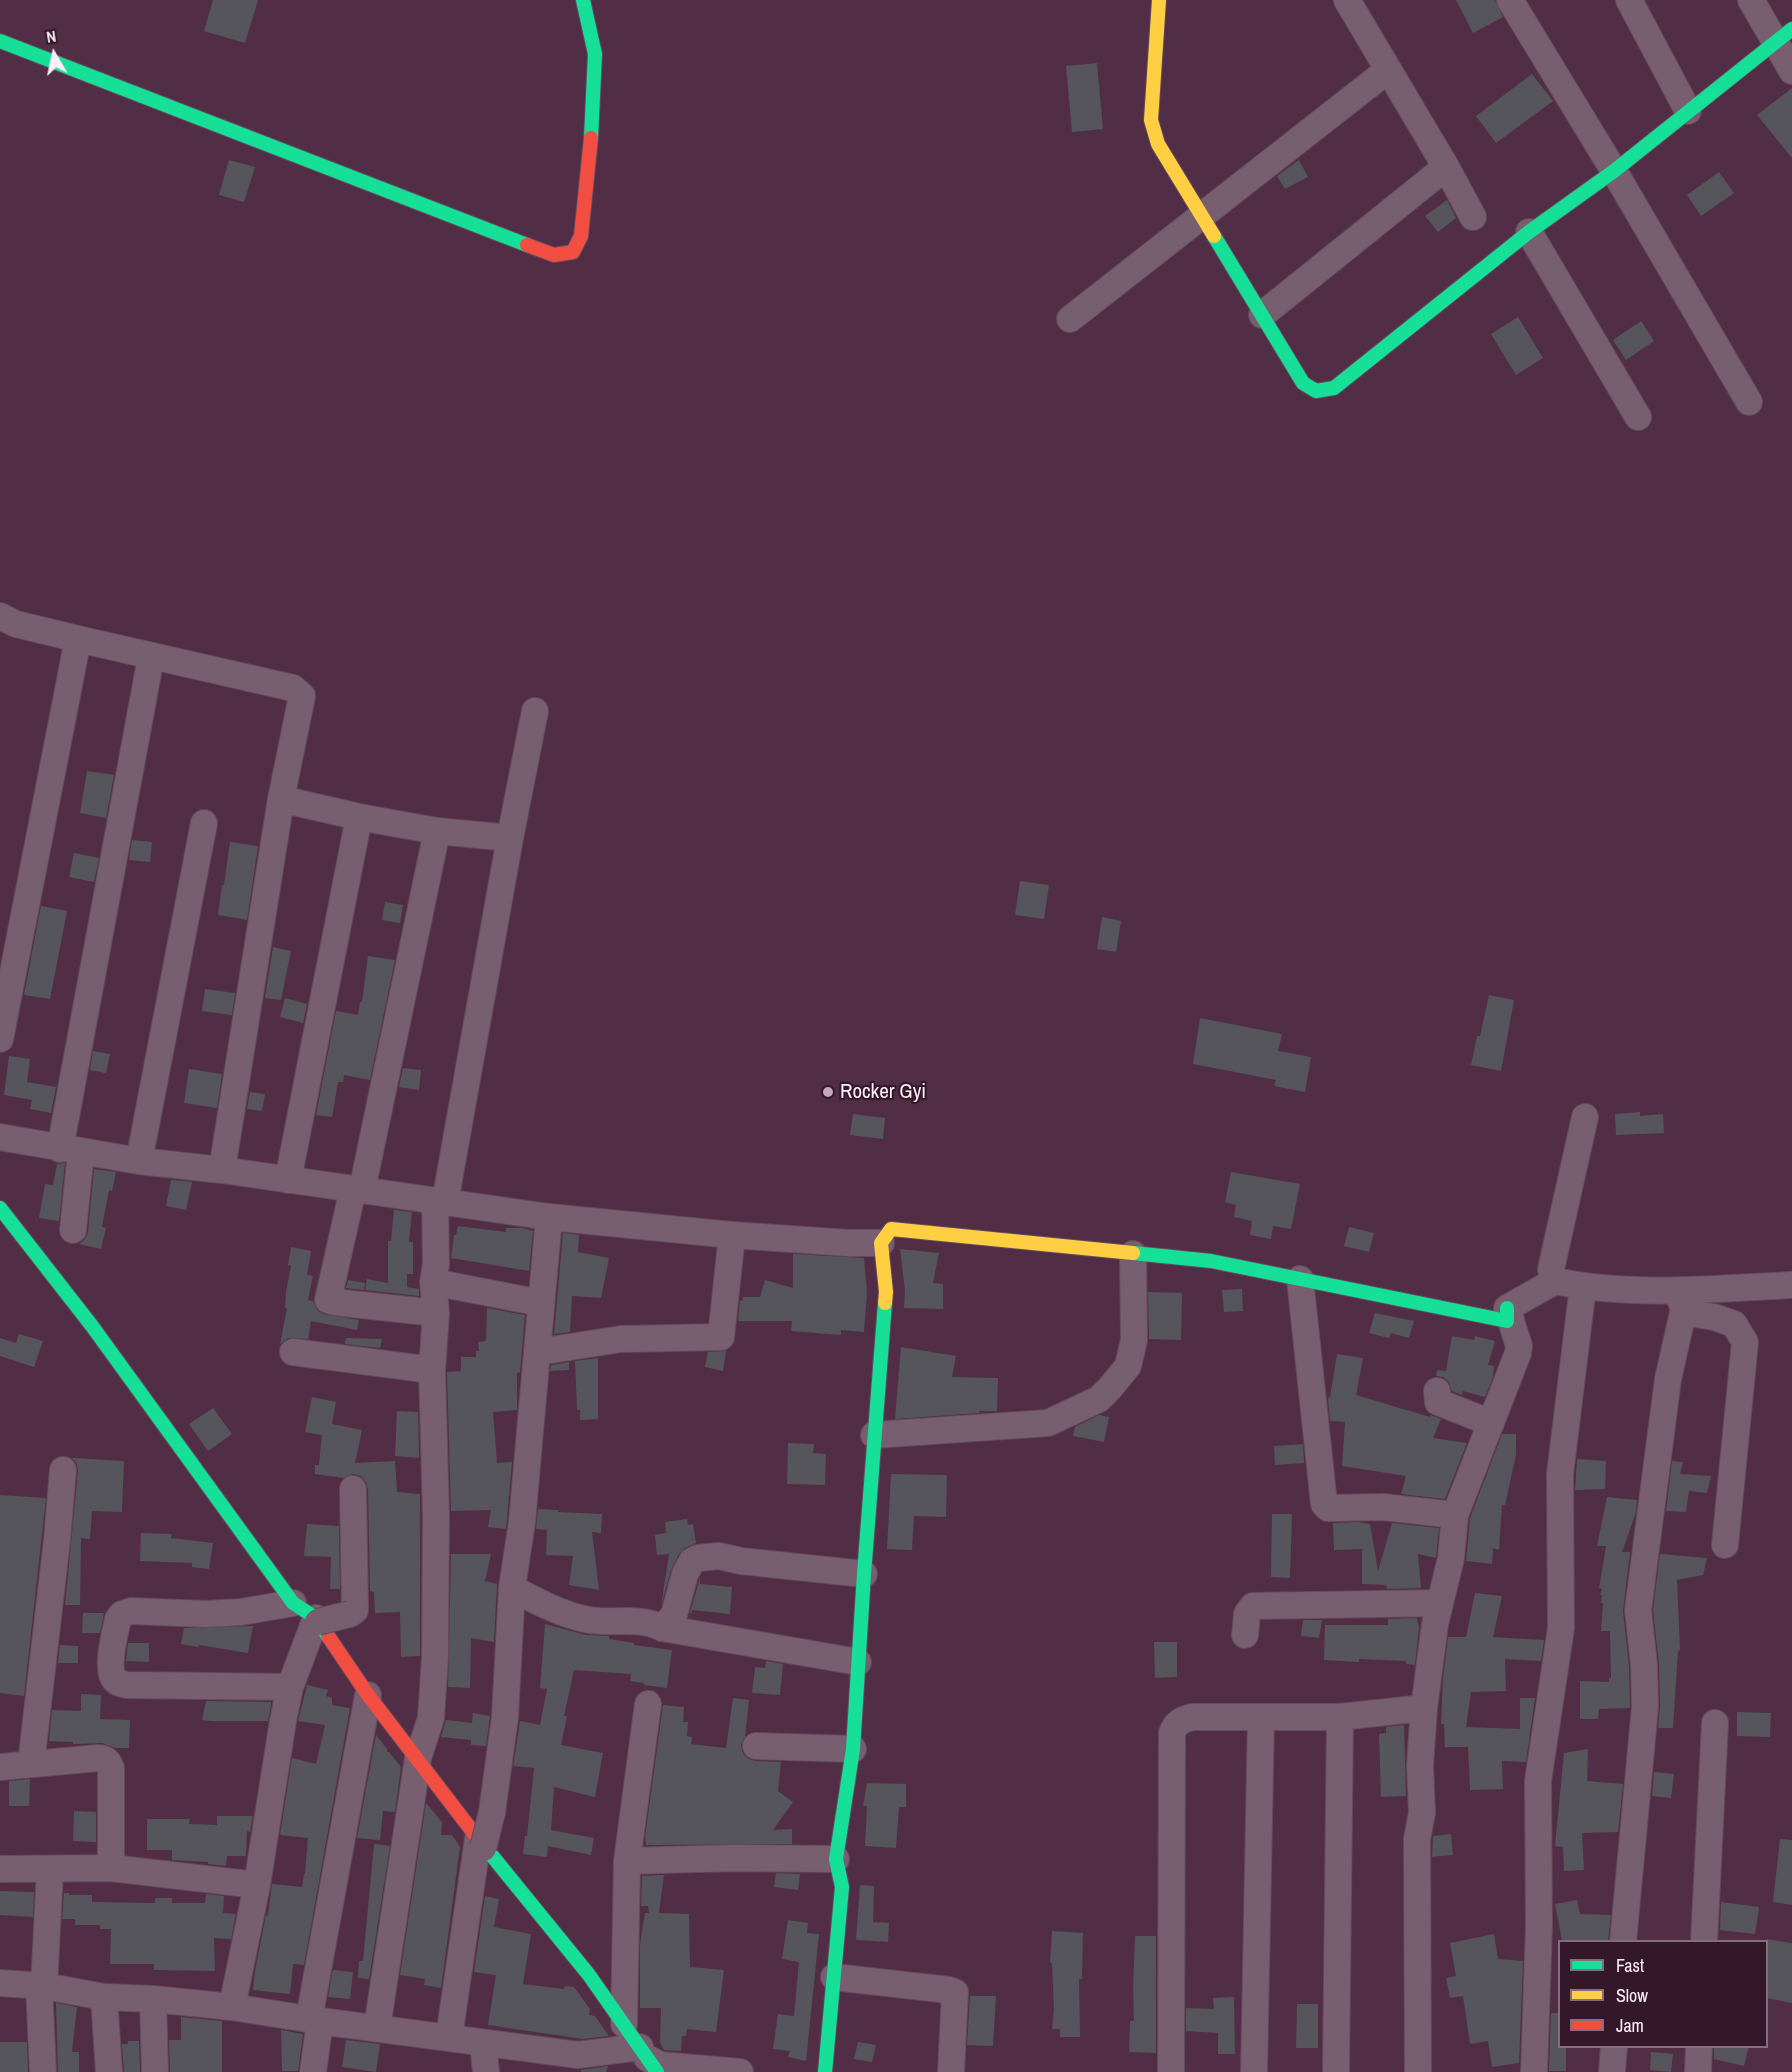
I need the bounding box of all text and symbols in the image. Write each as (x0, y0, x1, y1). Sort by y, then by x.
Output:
north arrow (24, 24, 84, 84)
text: N (45, 25, 58, 48)
place label: Rocker Gyi (840, 1079, 926, 1105)
marker: Rocker Gyi (821, 1085, 835, 1099)
legend (1558, 1940, 1768, 2048)
text: Fast (1616, 1953, 1644, 1978)
text: Slow (1616, 1983, 1648, 2008)
text: Jam (1616, 2013, 1644, 2038)

